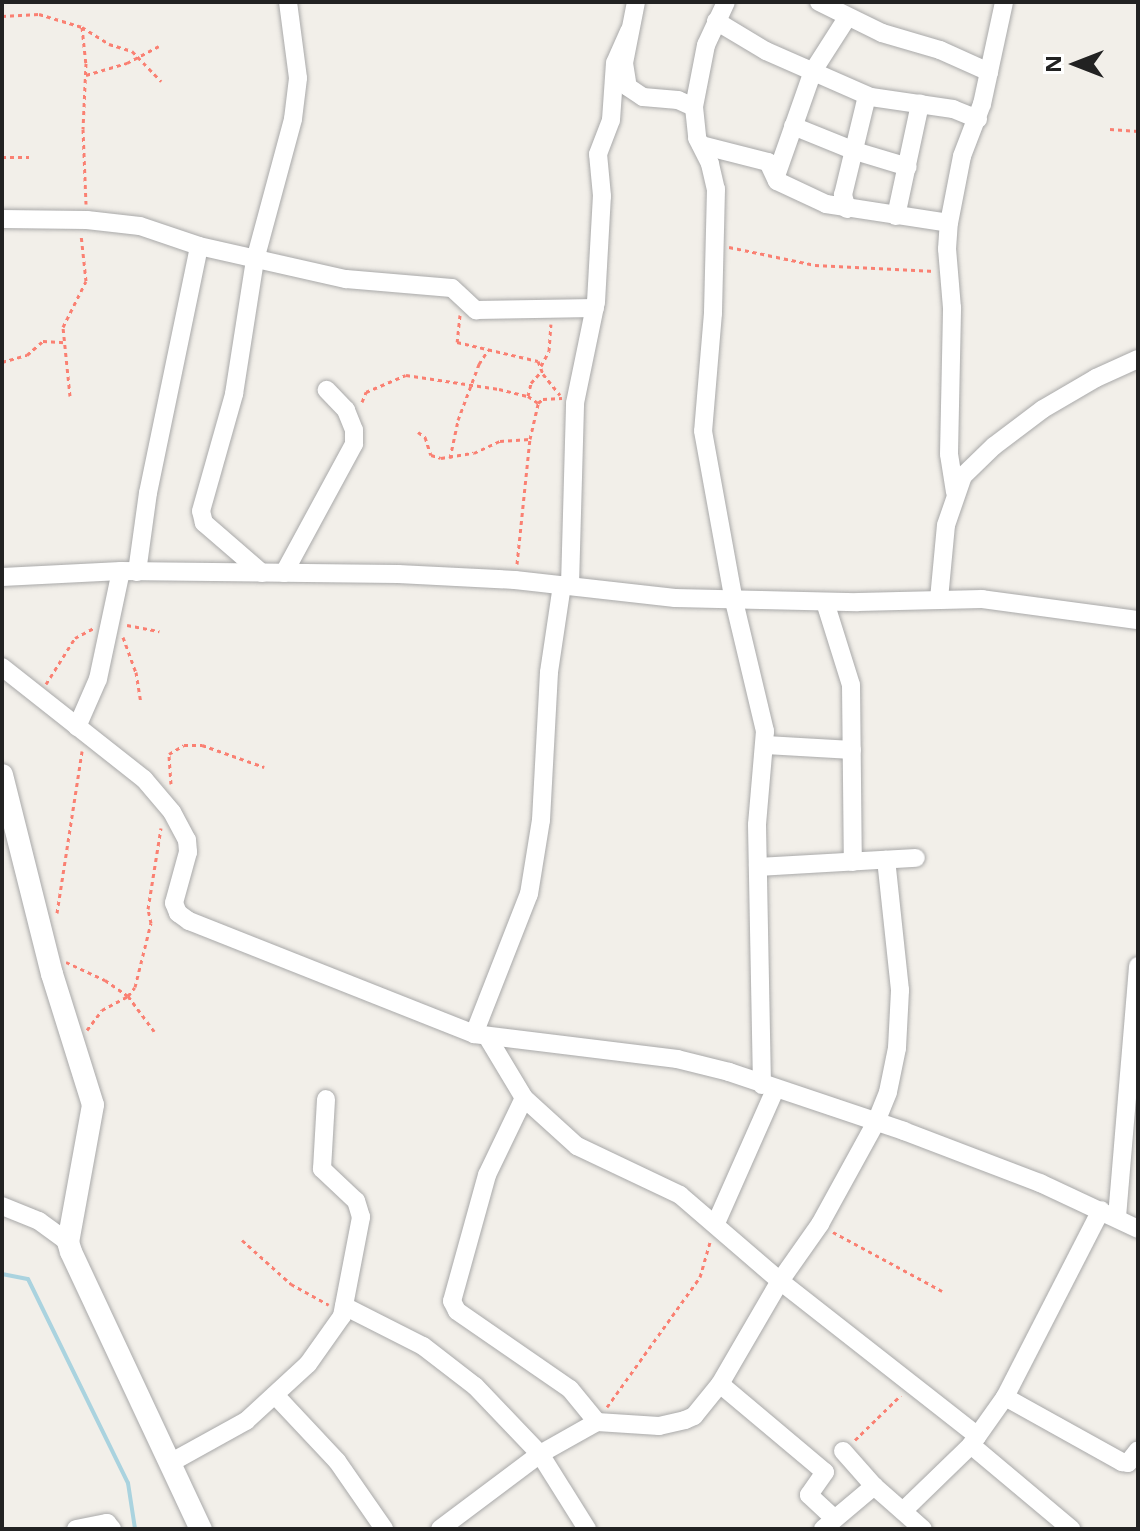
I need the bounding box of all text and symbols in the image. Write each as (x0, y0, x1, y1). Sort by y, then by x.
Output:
north arrow (1036, 24, 1116, 104)
text: N (1037, 55, 1067, 73)

